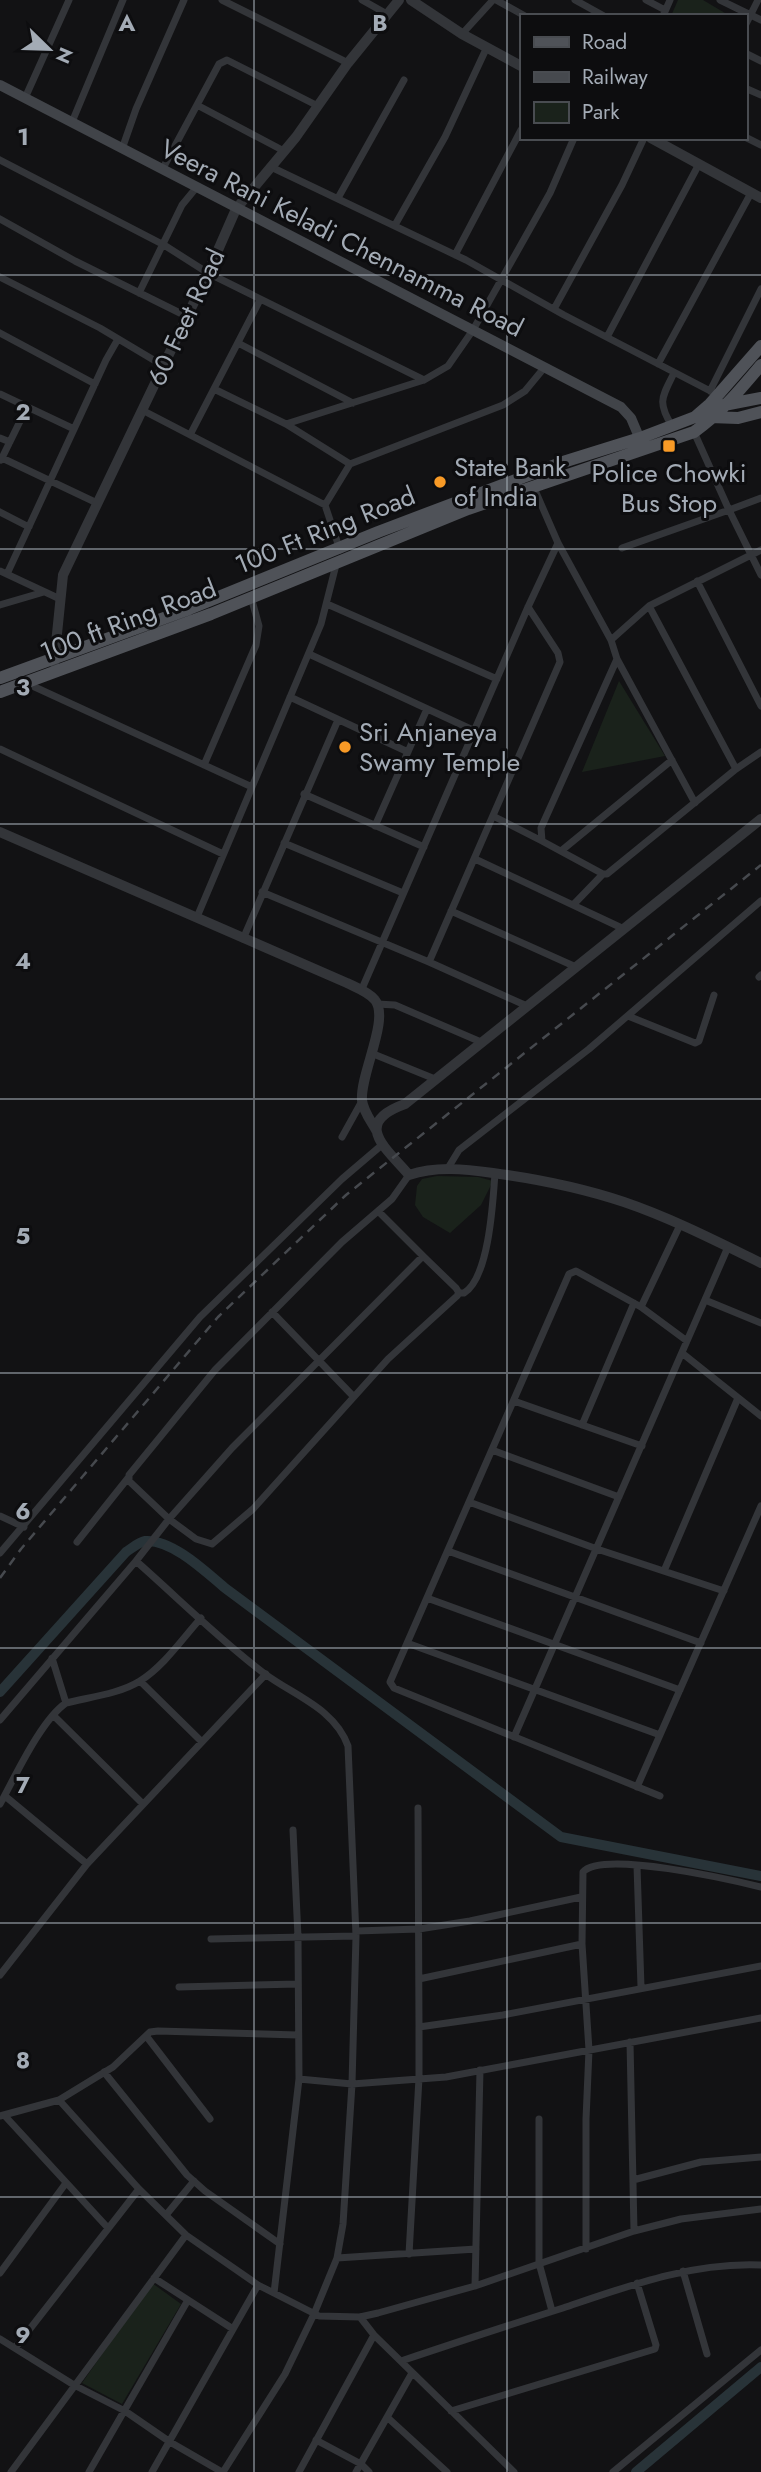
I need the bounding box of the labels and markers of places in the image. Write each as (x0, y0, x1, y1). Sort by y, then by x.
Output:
marker: Police Chowki Bus Stop (661, 438, 677, 454)
place label: State Bank of India (454, 448, 567, 516)
place label: Police Chowki Bus Stop (591, 454, 747, 522)
marker: State Bank of India (432, 474, 448, 490)
place label: Sri Anjaneya Swamy Temple (359, 713, 520, 781)
marker: Sri Anjaneya Swamy Temple (337, 739, 353, 755)

